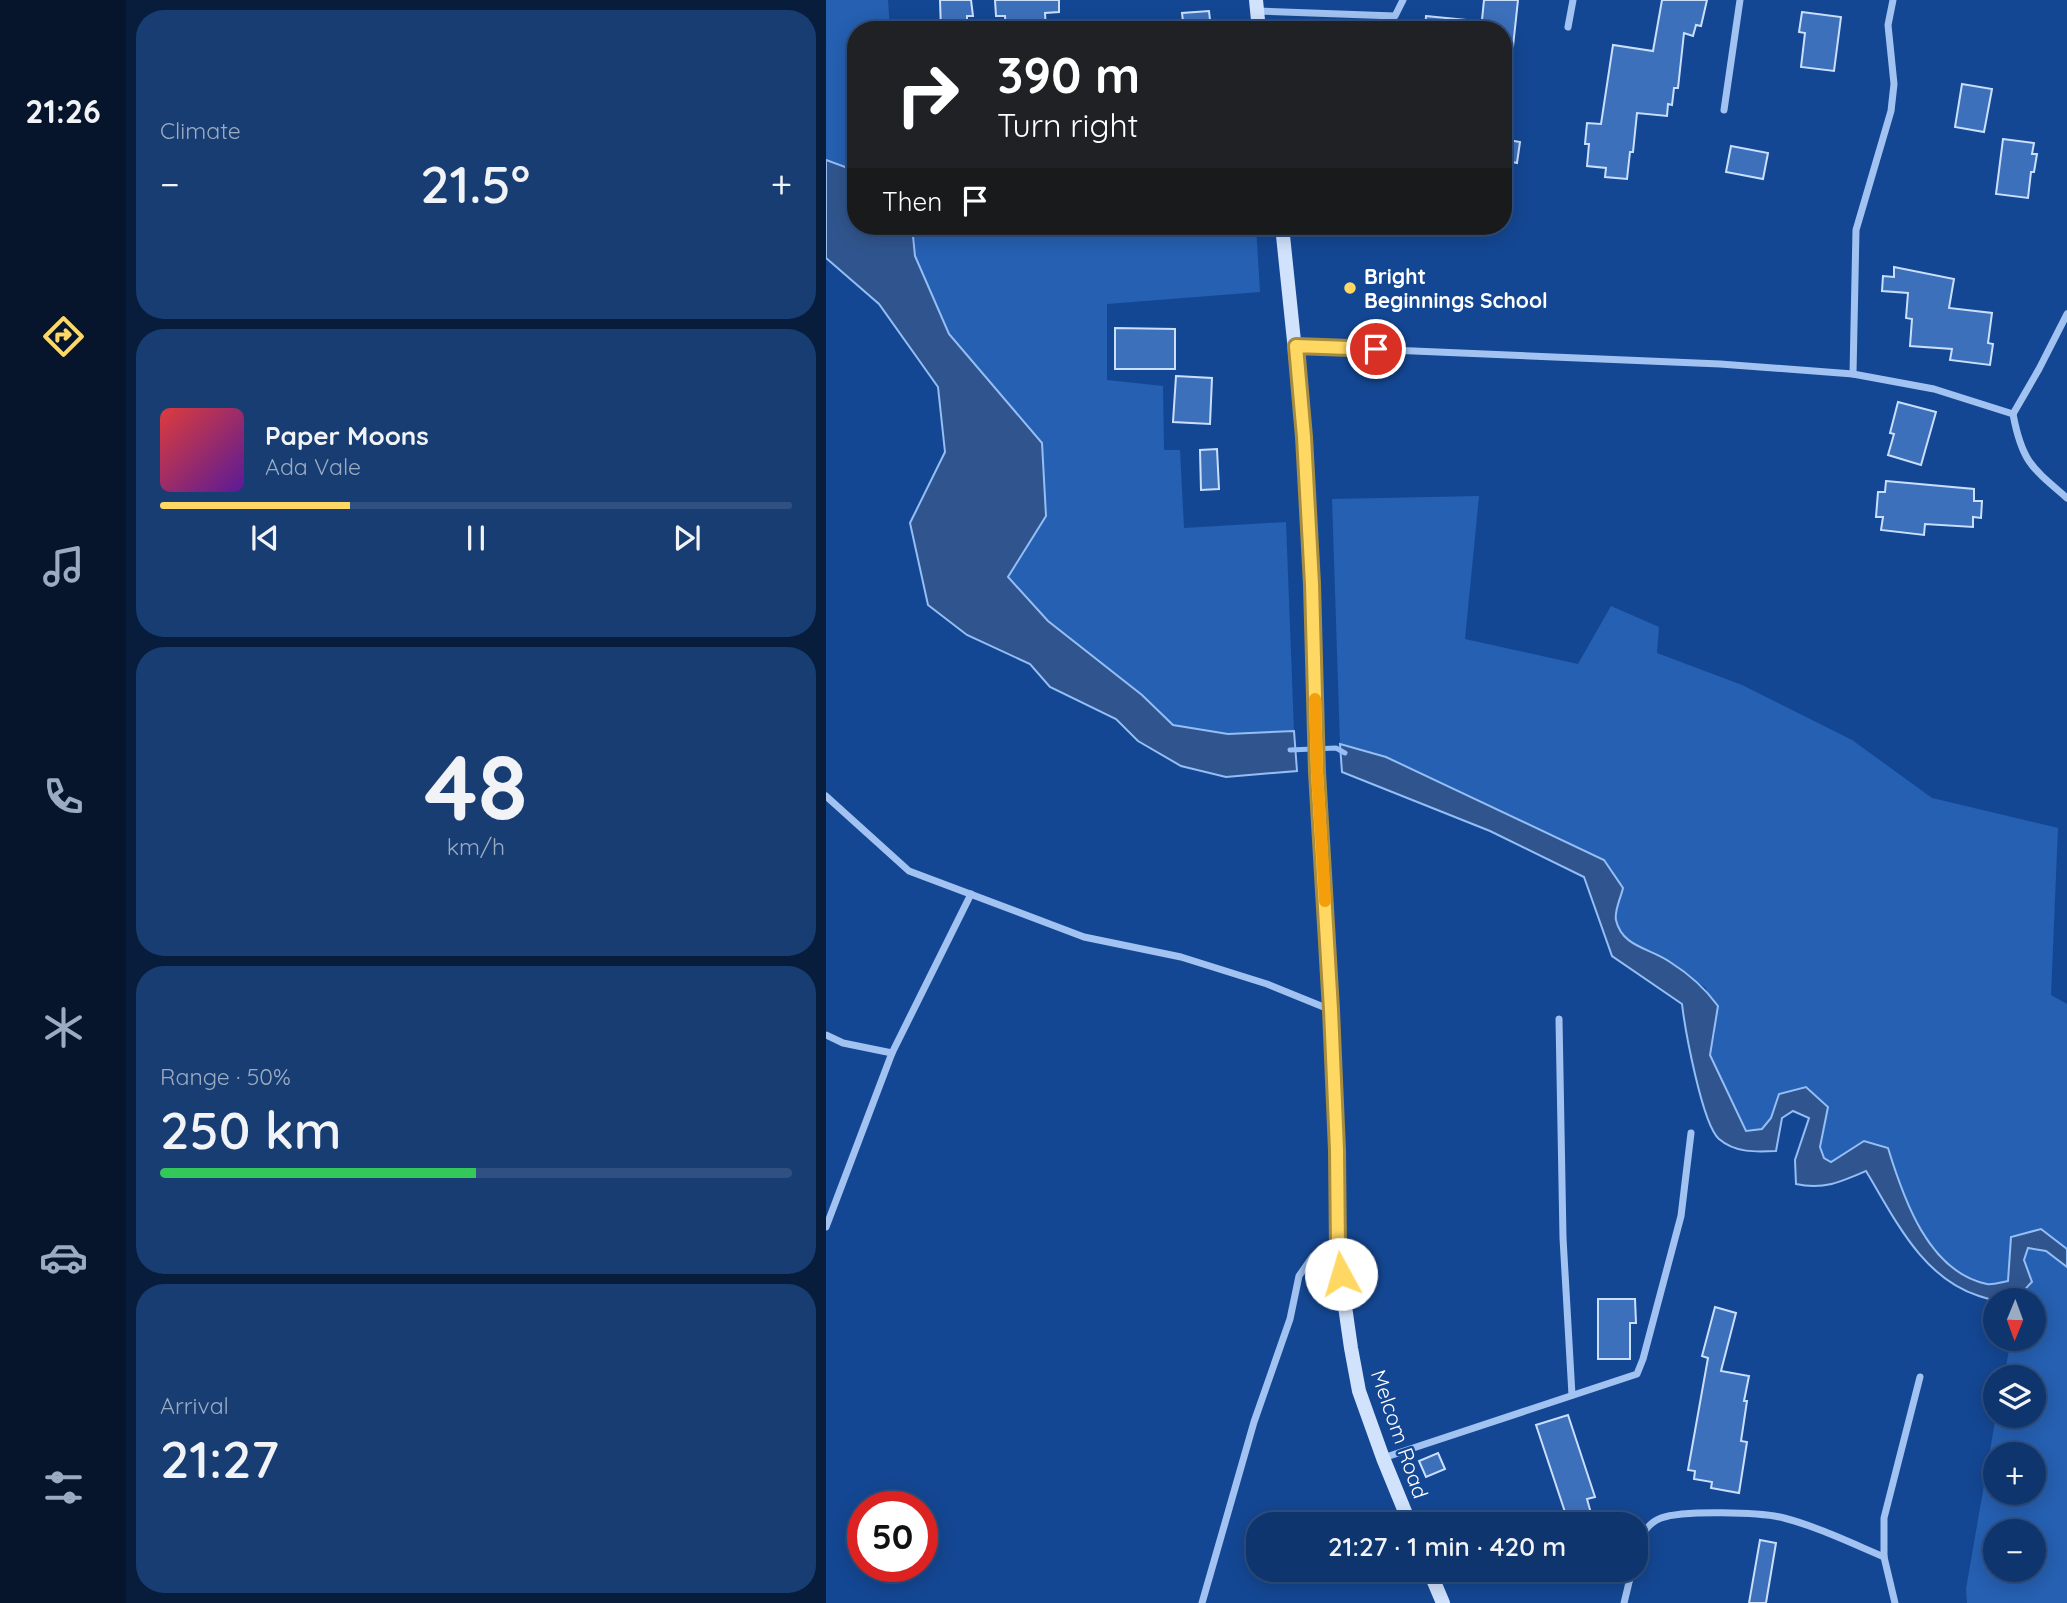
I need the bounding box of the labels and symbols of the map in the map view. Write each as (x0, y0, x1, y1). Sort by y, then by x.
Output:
place label: Bright Beginnings School (1364, 263, 1548, 313)
marker: Bright Beginnings School (1342, 280, 1358, 296)
pin (1346, 319, 1406, 379)
position arrow (1304, 1237, 1378, 1311)
north arrow (1983, 1288, 2046, 1351)
street label: Melcom Road (1366, 1366, 1434, 1502)
speed limit sign: 50 (847, 1491, 938, 1582)

